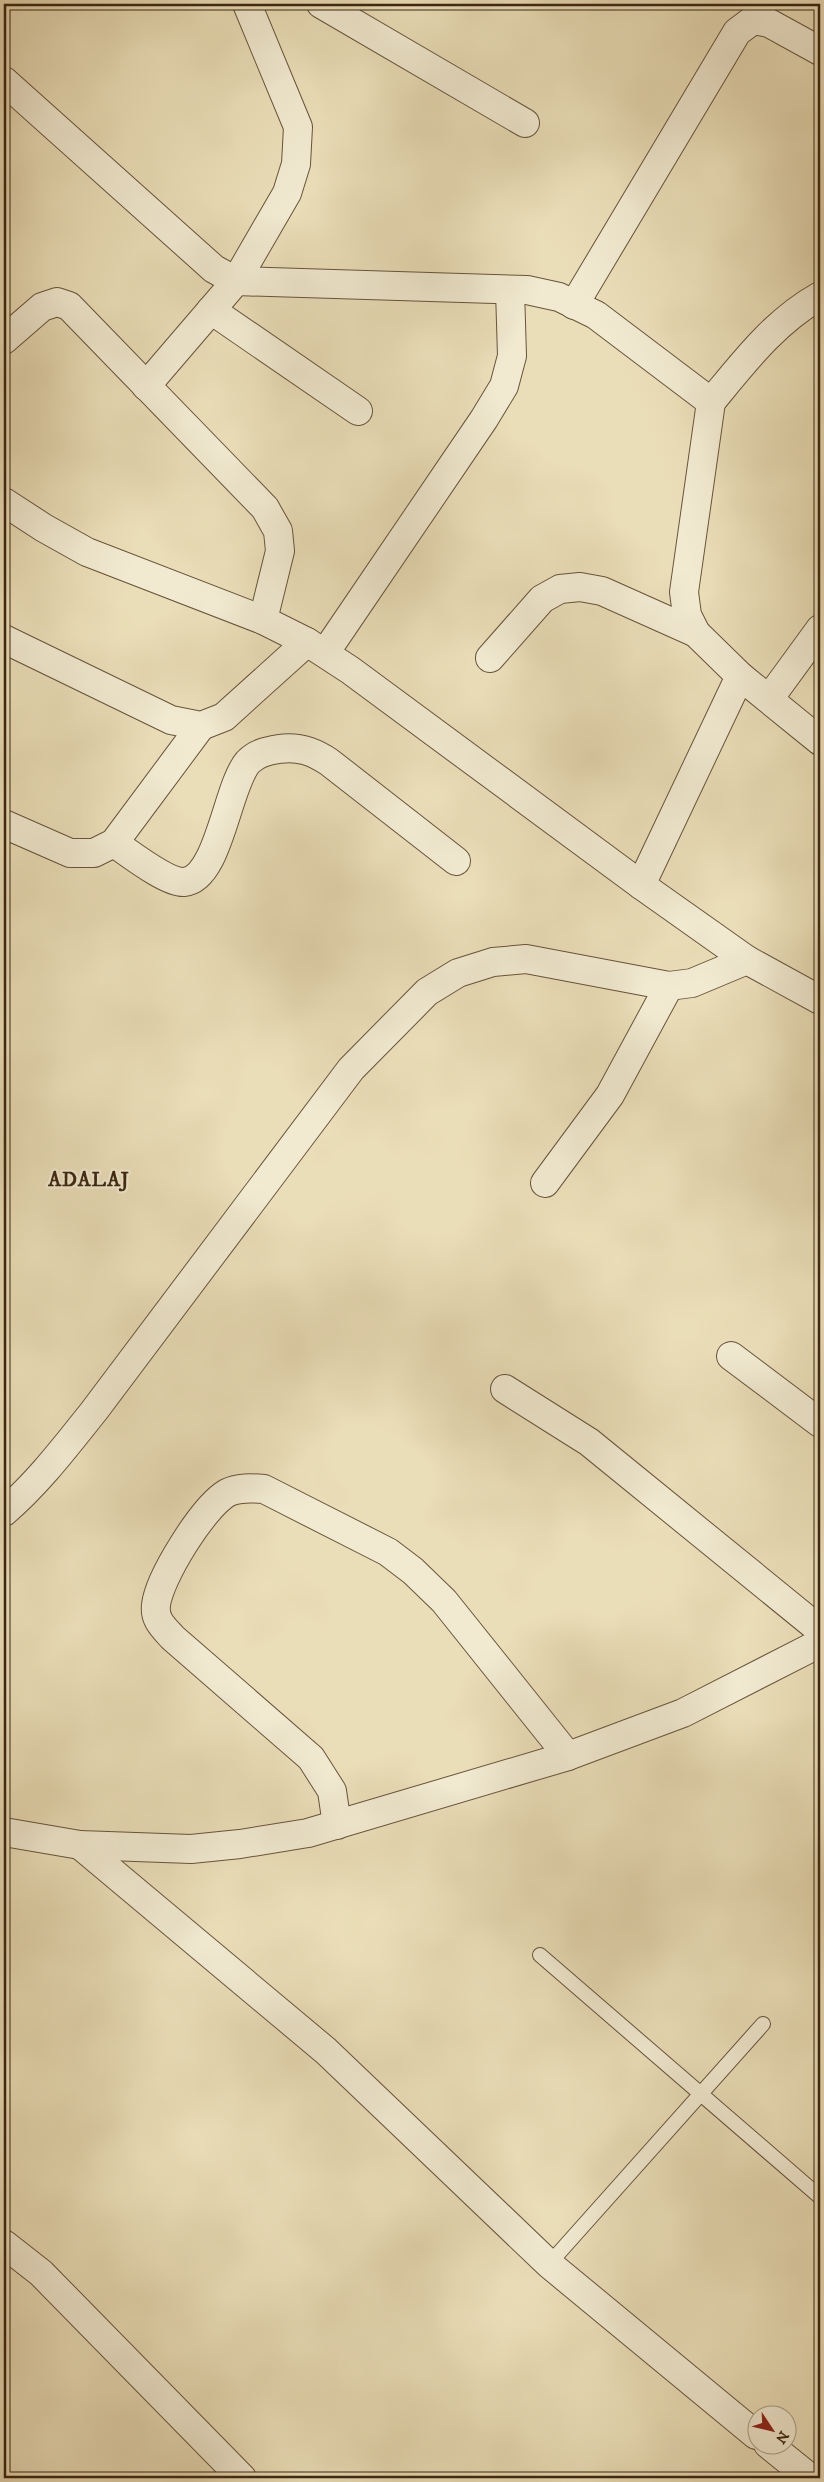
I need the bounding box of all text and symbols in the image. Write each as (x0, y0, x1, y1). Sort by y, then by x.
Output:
district label: ADALAJ (47, 1168, 130, 1193)
north arrow (746, 2404, 796, 2454)
text: N (771, 2427, 793, 2447)

